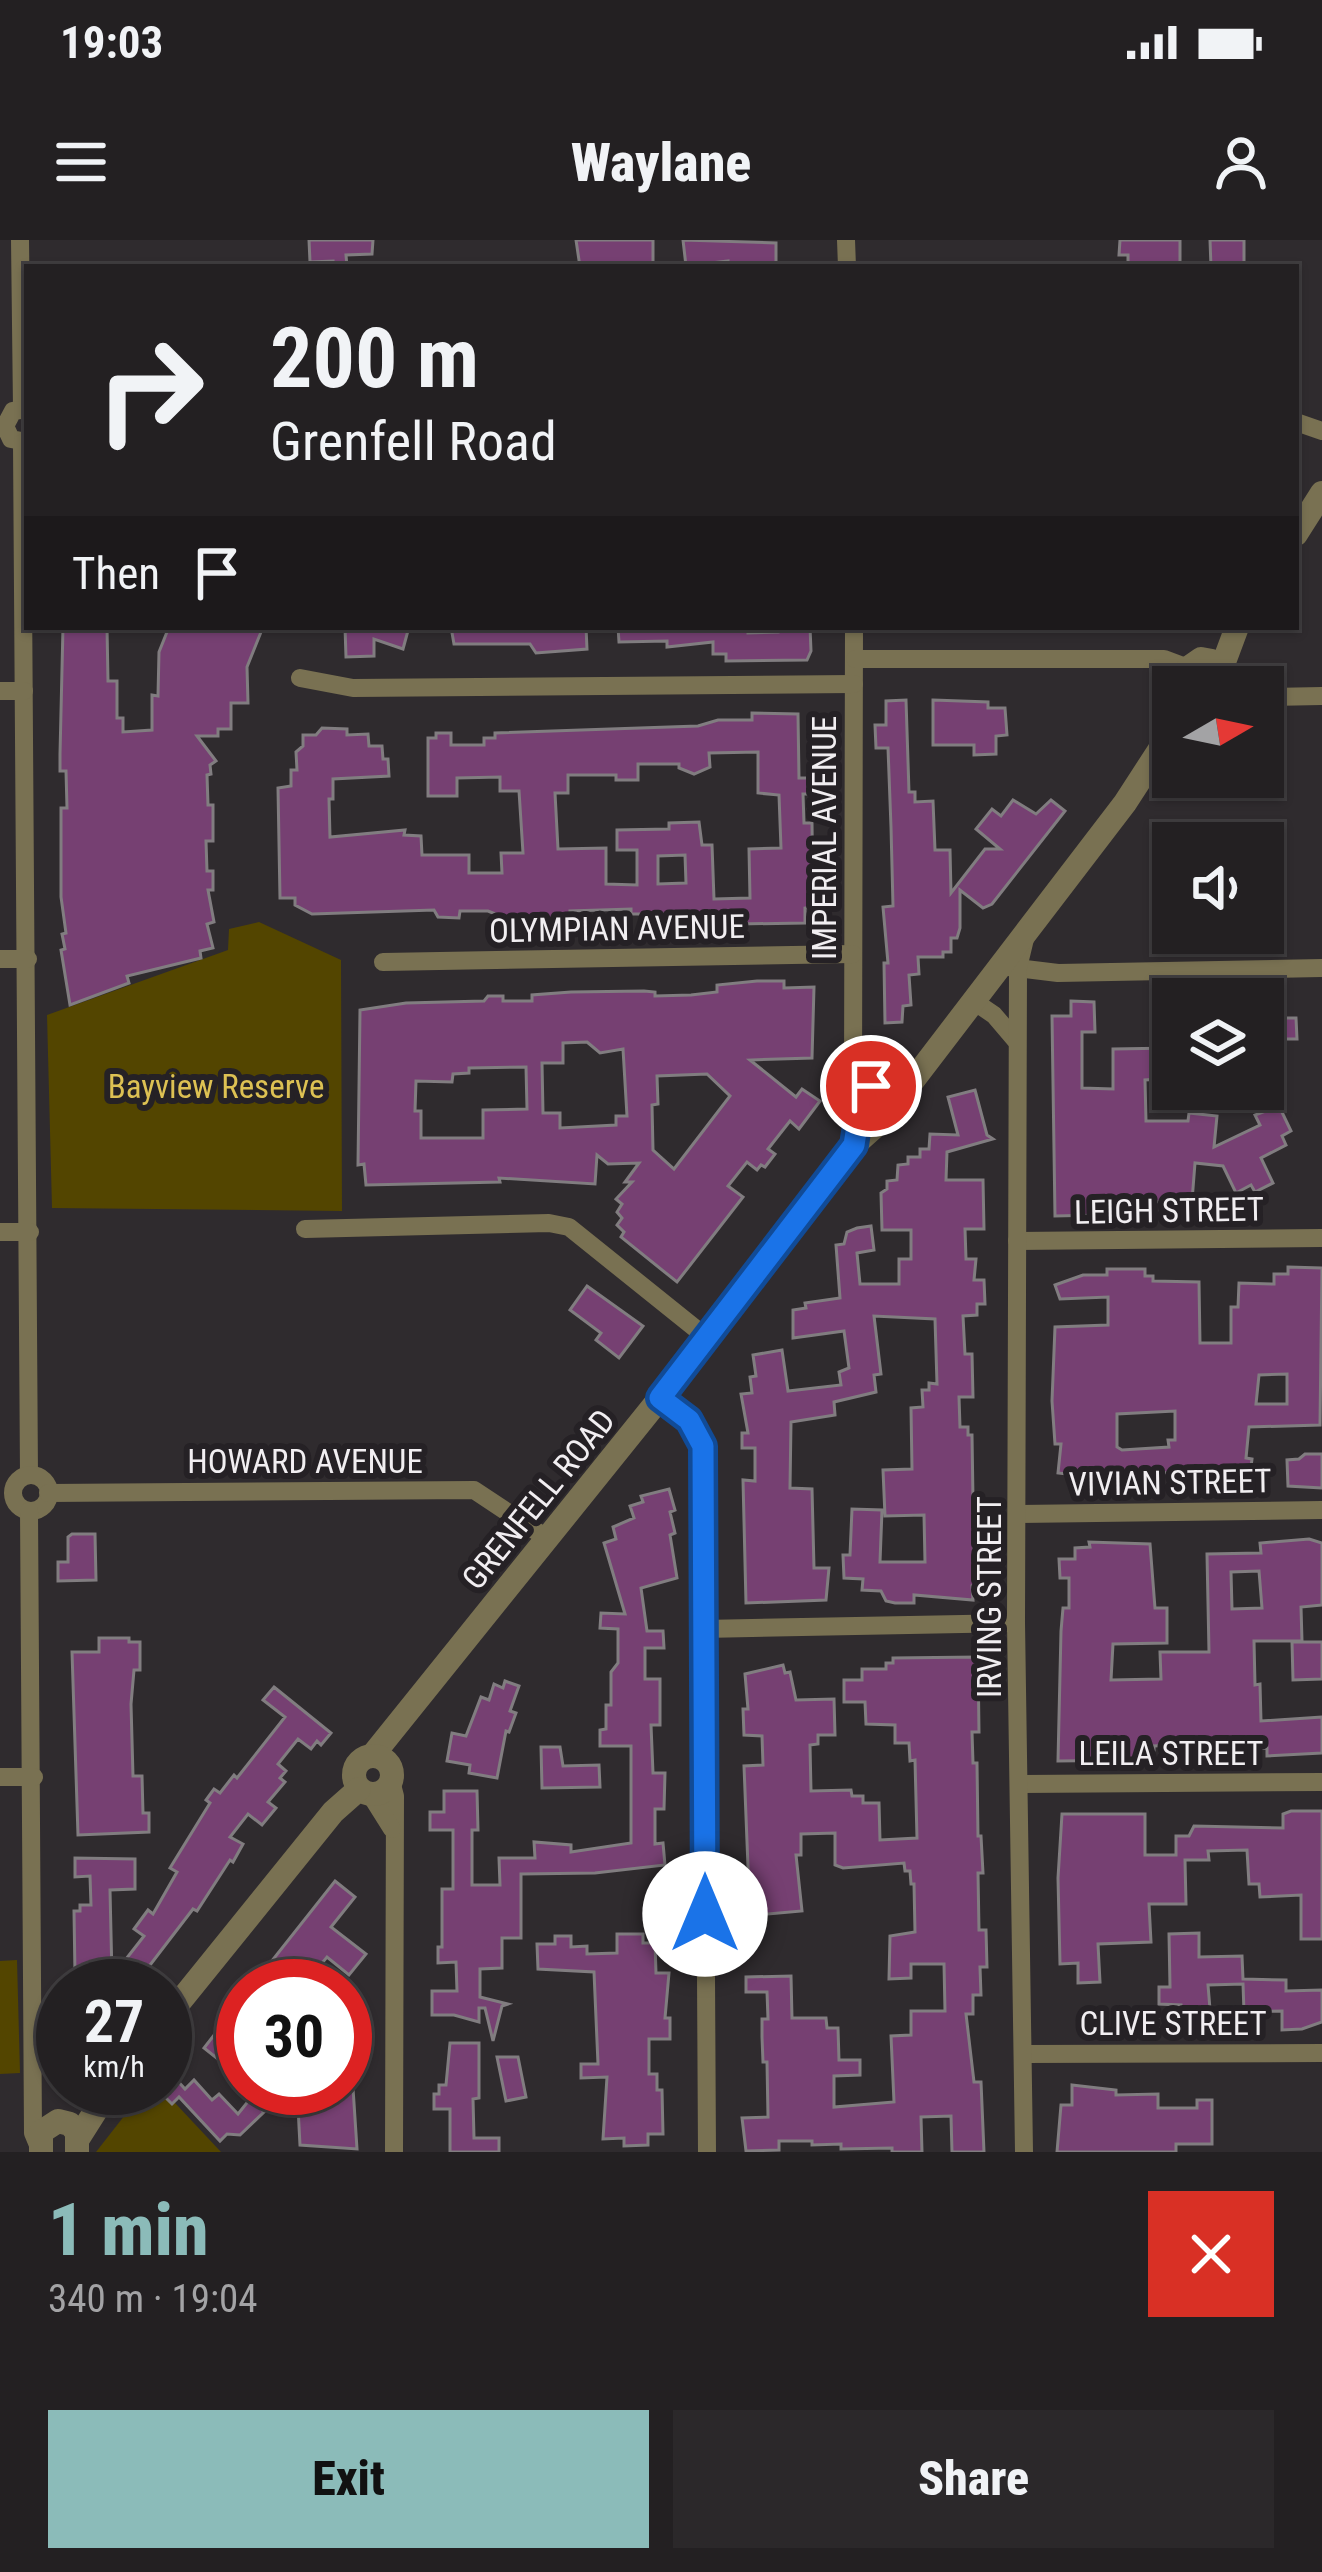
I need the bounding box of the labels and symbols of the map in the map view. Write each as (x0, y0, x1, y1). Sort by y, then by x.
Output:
north arrow (1152, 666, 1284, 798)
street label: IMPERIAL AVENUE (805, 716, 844, 960)
street label: OLYMPIAN AVENUE (489, 907, 745, 950)
pin (820, 1035, 922, 1137)
park label: Bayview Reserve (108, 1067, 324, 1106)
street label: LEIGH STREET (1074, 1189, 1264, 1232)
street label: GRENFELL ROAD (454, 1402, 623, 1597)
street label: HOWARD AVENUE (187, 1442, 423, 1481)
street label: VIVIAN STREET (1068, 1461, 1272, 1504)
street label: IRVING STREET (970, 1496, 1009, 1698)
street label: LEILA STREET (1078, 1734, 1264, 1773)
position arrow (642, 1851, 768, 1977)
speed limit sign: 30 (216, 1959, 372, 2115)
street label: CLIVE STREET (1079, 2004, 1267, 2043)

